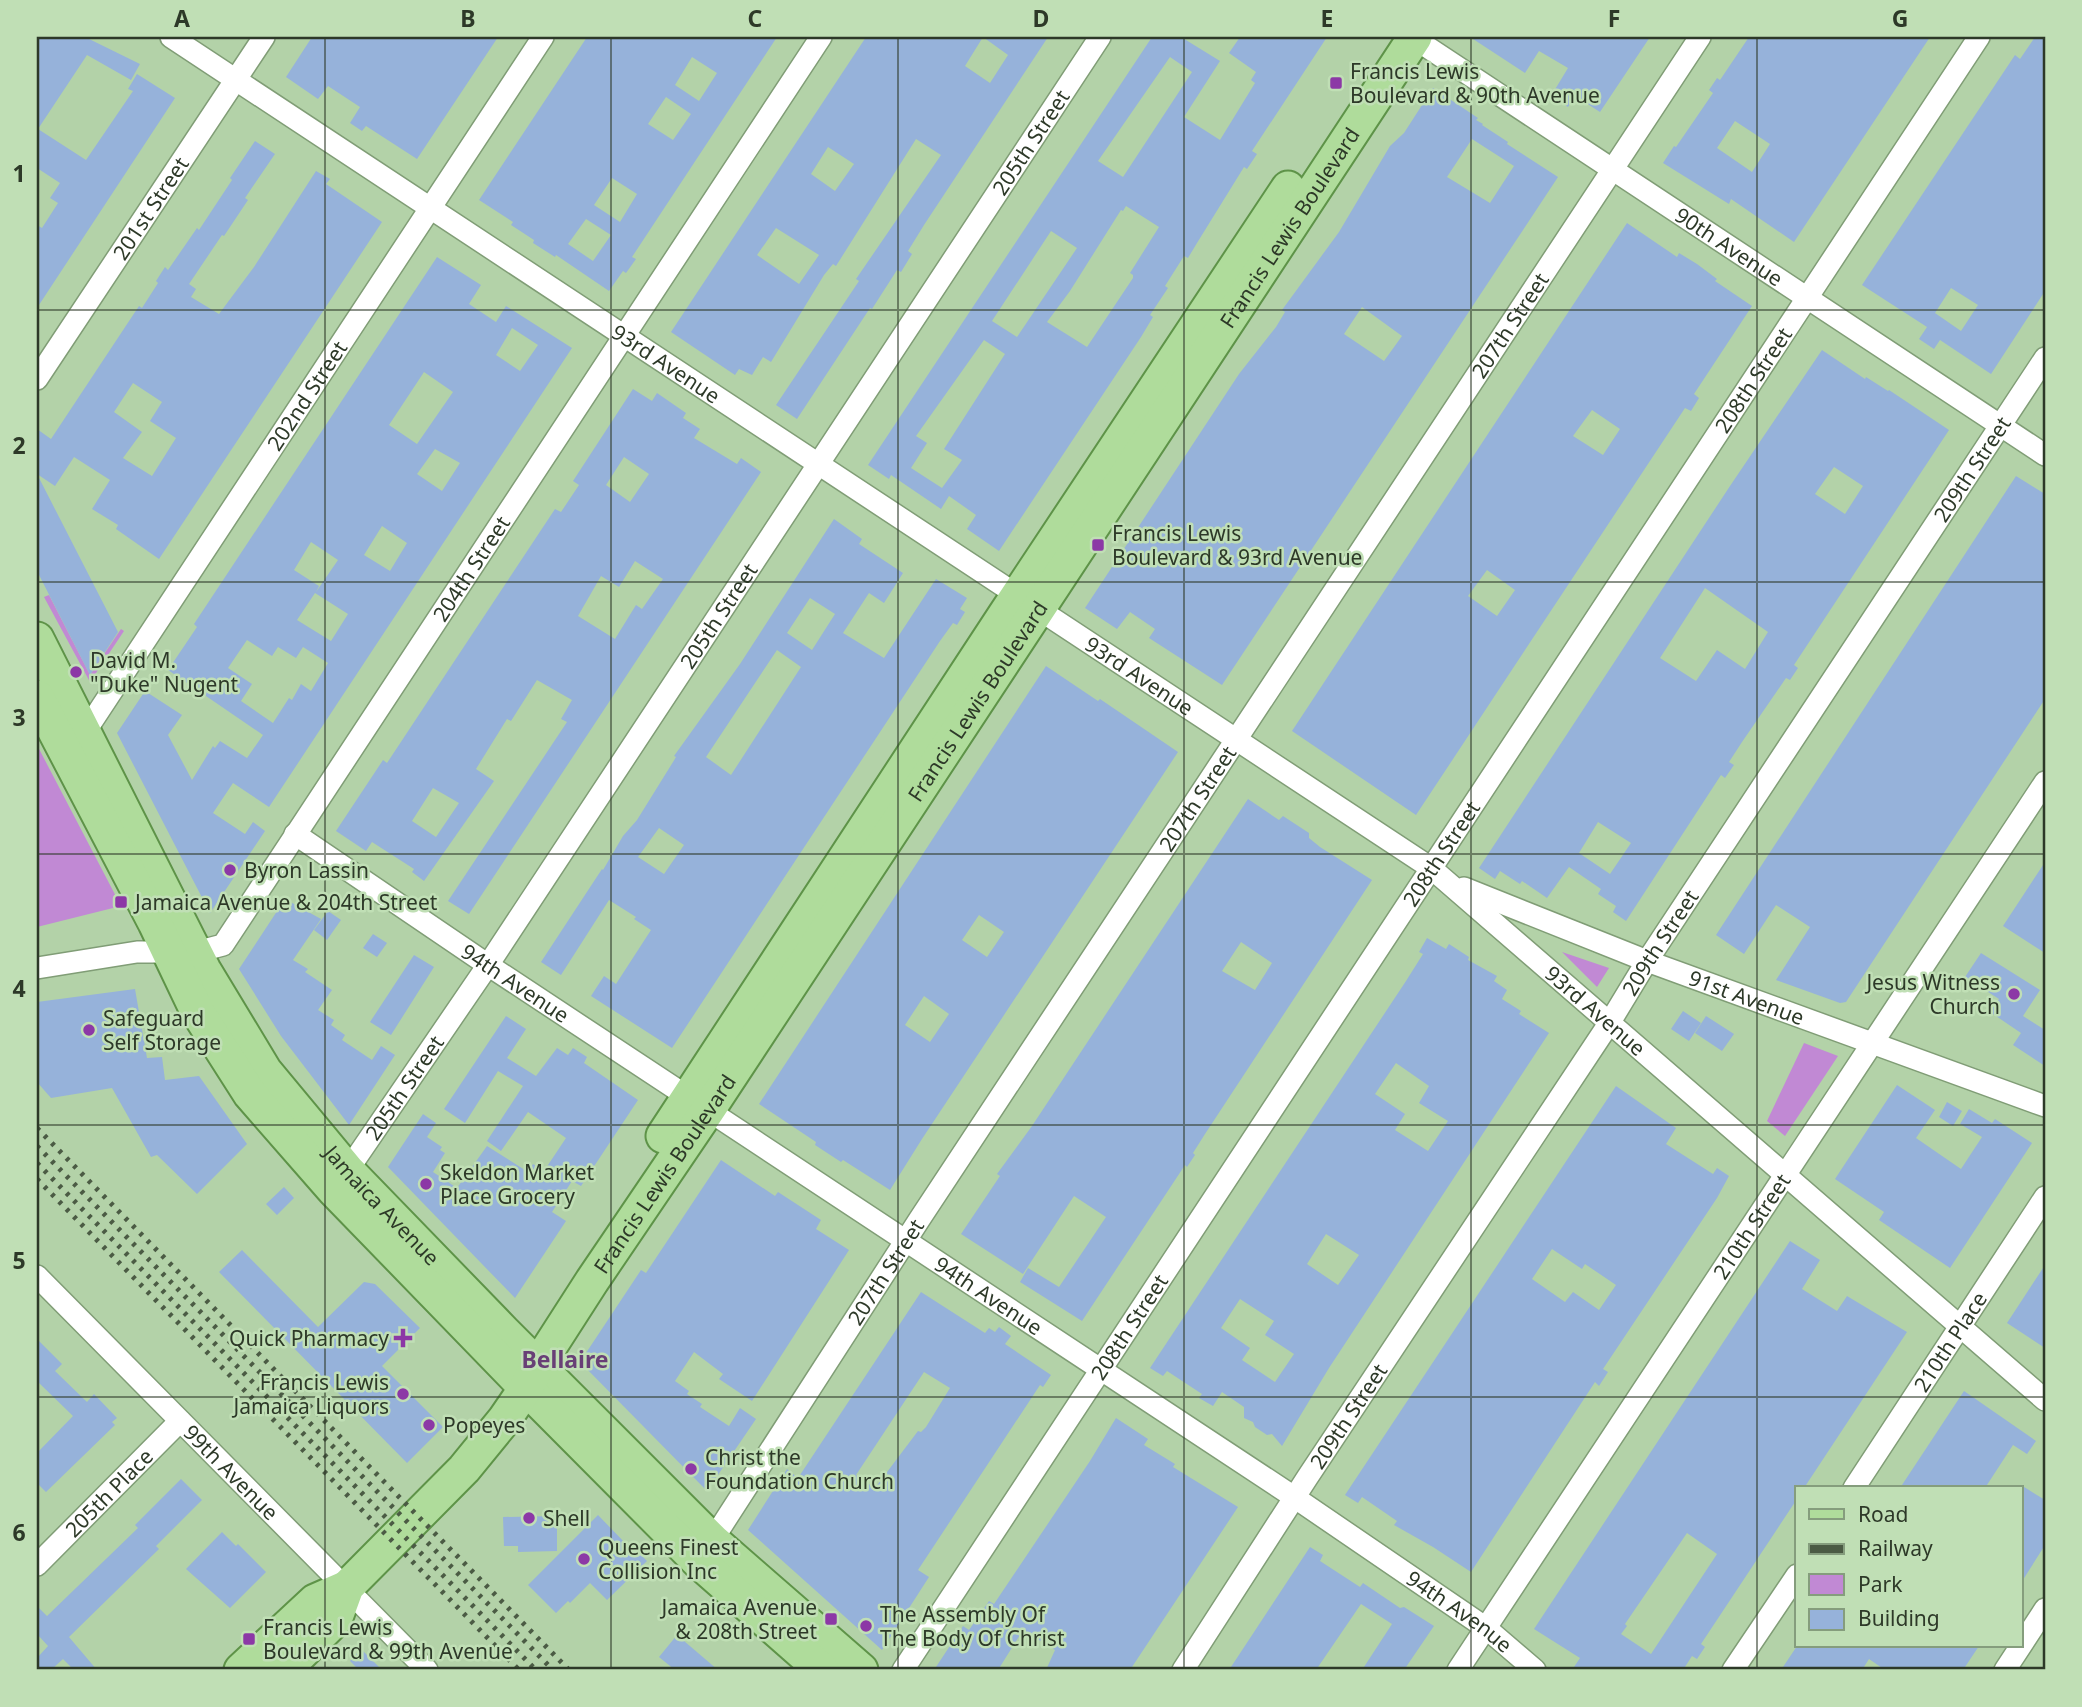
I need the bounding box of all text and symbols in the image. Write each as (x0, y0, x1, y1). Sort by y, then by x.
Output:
text: A (174, 2, 190, 34)
text: B (460, 2, 476, 34)
text: C (748, 2, 763, 34)
text: D (1033, 2, 1049, 34)
text: E (1321, 2, 1333, 34)
text: F (1608, 2, 1620, 34)
text: G (1892, 2, 1908, 34)
place label: Francis Lewis Boulevard & 90th Avenue (1350, 57, 1600, 109)
marker: Francis Lewis Boulevard & 90th Avenue (1328, 75, 1344, 91)
street label: 205th Street (986, 84, 1076, 200)
street label: Francis Lewis Boulevard (1213, 122, 1366, 333)
street label: 201st Street (106, 151, 195, 265)
text: 1 (12, 157, 26, 189)
street label: 90th Avenue (1670, 201, 1788, 292)
street label: 207th Street (1465, 267, 1555, 383)
street label: 93rd Avenue (606, 318, 726, 409)
street label: 208th Street (1708, 321, 1798, 438)
street label: 202nd Street (260, 335, 353, 456)
street label: 209th Street (1927, 410, 2017, 527)
text: 2 (12, 429, 26, 461)
street label: 204th Street (426, 510, 516, 627)
place label: Francis Lewis Boulevard & 93rd Avenue (1112, 519, 1362, 571)
marker: Francis Lewis Boulevard & 93rd Avenue (1090, 537, 1106, 553)
street label: 205th Street (673, 557, 764, 674)
street label: Francis Lewis Boulevard (901, 595, 1054, 807)
street label: 93rd Avenue (1080, 630, 1199, 722)
place label: David M. "Duke" Nugent (90, 646, 238, 698)
marker: David M. "Duke" Nugent (68, 664, 84, 680)
text: 3 (12, 701, 26, 733)
street label: 207th Street (1152, 740, 1243, 856)
street label: 208th Street (1396, 795, 1486, 911)
place label: Byron Lassin (244, 856, 369, 884)
marker: Byron Lassin (222, 862, 238, 878)
street label: 209th Street (1615, 884, 1705, 1001)
place label: Jamaica Avenue & 204th Street (133, 888, 438, 916)
marker: Jamaica Avenue & 204th Street (113, 894, 129, 910)
street label: 94th Avenue (456, 937, 575, 1029)
street label: 93rd Avenue (1539, 959, 1652, 1062)
street label: 91st Avenue (1685, 963, 1808, 1031)
place label: Jesus Witness Church (1864, 968, 2000, 1020)
text: 4 (12, 972, 26, 1004)
marker: Jesus Witness Church (2006, 986, 2022, 1002)
place label: Safeguard Self Storage (103, 1004, 221, 1056)
marker: Safeguard Self Storage (81, 1022, 97, 1038)
street label: 205th Street (359, 1029, 450, 1145)
street label: Francis Lewis Boulevard (587, 1069, 742, 1279)
street label: Jamaica Avenue (317, 1138, 446, 1271)
place label: Skeldon Market Place Grocery (440, 1158, 595, 1210)
street label: 210th Street (1706, 1168, 1797, 1284)
marker: Skeldon Market Place Grocery (418, 1176, 434, 1192)
street label: 207th Street (841, 1213, 930, 1330)
text: 5 (12, 1244, 26, 1276)
street label: 94th Avenue (929, 1250, 1048, 1341)
street label: 208th Street (1084, 1268, 1174, 1385)
street label: 210th Place (1907, 1286, 1993, 1397)
place label: Quick Pharmacy (229, 1324, 389, 1352)
marker: Quick Pharmacy (395, 1330, 411, 1346)
district label: Bellaire (522, 1343, 608, 1375)
street label: 209th Street (1303, 1358, 1394, 1474)
place label: Francis Lewis Jamaica Liquors (232, 1368, 389, 1420)
marker: Francis Lewis Jamaica Liquors (395, 1386, 411, 1402)
place label: Popeyes (443, 1411, 525, 1439)
marker: Popeyes (421, 1417, 437, 1433)
street label: 99th Avenue (178, 1418, 285, 1526)
street label: 205th Place (59, 1442, 159, 1543)
place label: Christ the Foundation Church (705, 1443, 894, 1495)
marker: Christ the Foundation Church (683, 1461, 699, 1477)
legend (1795, 1486, 2022, 1648)
text: Road (1858, 1500, 1908, 1528)
place label: Shell (543, 1504, 590, 1532)
marker: Shell (521, 1510, 537, 1526)
text: 6 (12, 1516, 26, 1548)
place label: Queens Finest Collision Inc (598, 1533, 739, 1585)
text: Railway (1858, 1534, 1933, 1562)
marker: Queens Finest Collision Inc (576, 1551, 592, 1567)
street label: 94th Avenue (1401, 1564, 1518, 1658)
text: Park (1858, 1570, 1903, 1598)
place label: Jamaica Avenue & 208th Street (660, 1593, 817, 1645)
place label: The Assembly Of The Body Of Christ (880, 1600, 1065, 1652)
text: Building (1858, 1604, 1940, 1632)
marker: Jamaica Avenue & 208th Street (823, 1611, 839, 1627)
place label: Francis Lewis Boulevard & 99th Avenue (263, 1613, 513, 1665)
marker: The Assembly Of The Body Of Christ (858, 1618, 874, 1634)
marker: Francis Lewis Boulevard & 99th Avenue (241, 1631, 257, 1647)

